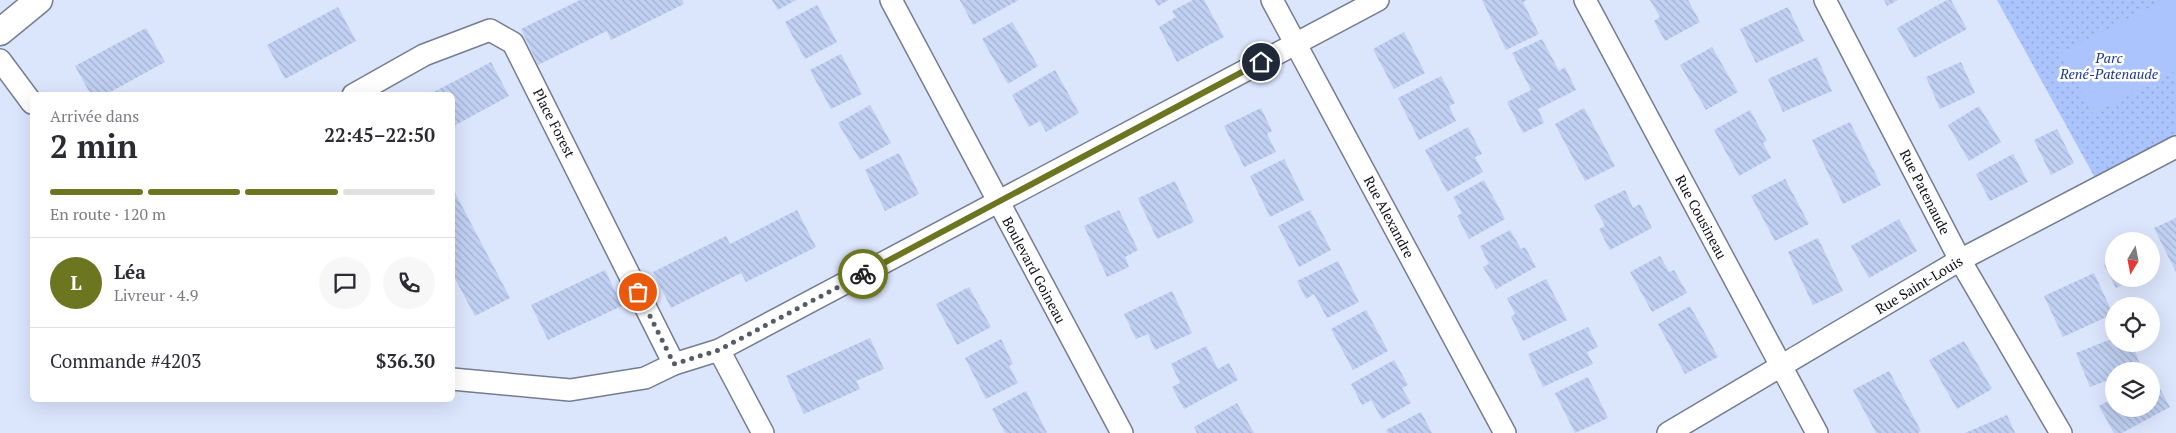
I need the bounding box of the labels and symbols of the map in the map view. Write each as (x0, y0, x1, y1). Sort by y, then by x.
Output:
pin (1240, 41, 1282, 83)
park label: Parc René-Patenaude (2059, 48, 2159, 83)
street label: Place Forest (529, 85, 580, 161)
street label: Rue Patenaude (1896, 146, 1955, 238)
street label: Rue Cousineau (1671, 171, 1732, 262)
street label: Rue Alexandre (1360, 172, 1419, 261)
street label: Boulevard Goineau (998, 213, 1071, 326)
north arrow (2105, 232, 2160, 288)
courier (838, 249, 888, 299)
street label: Rue Saint-Louis (1871, 251, 1966, 318)
pin (617, 271, 659, 313)

